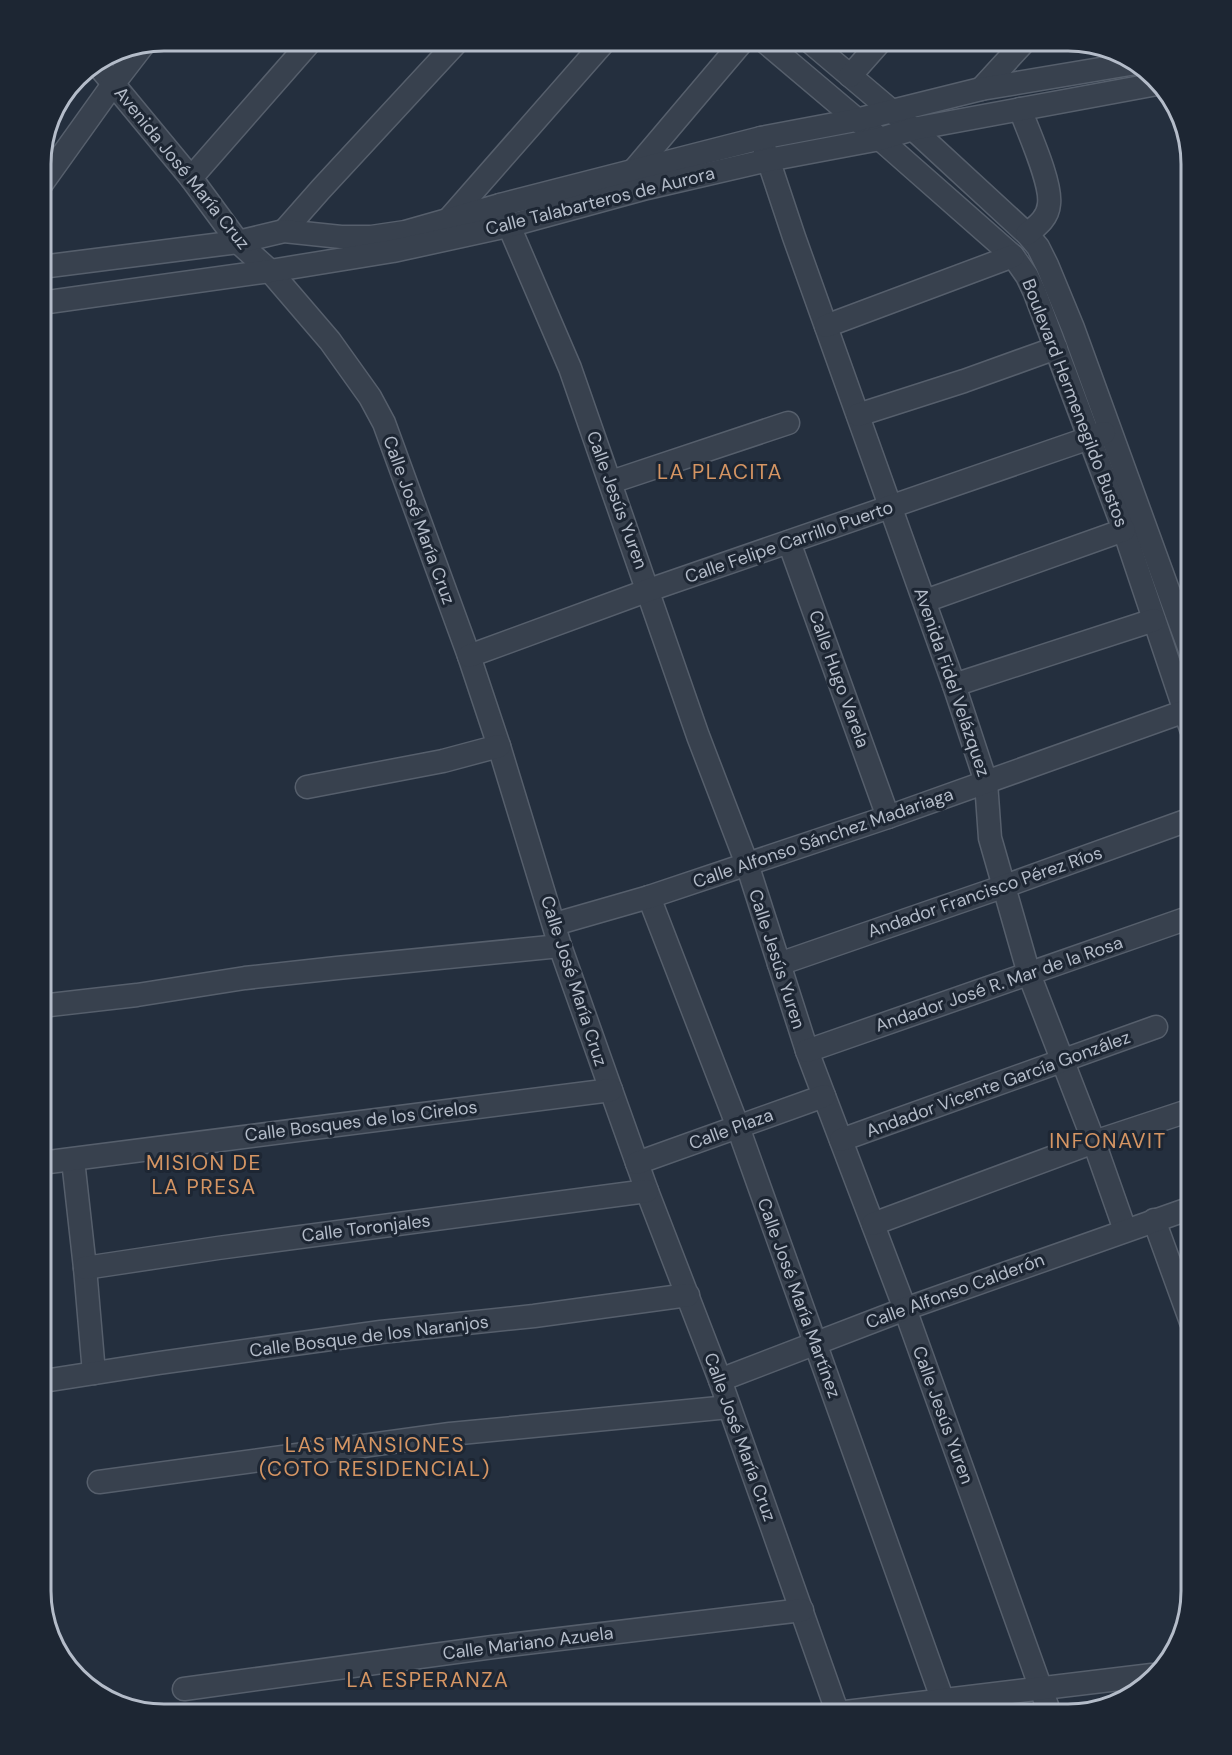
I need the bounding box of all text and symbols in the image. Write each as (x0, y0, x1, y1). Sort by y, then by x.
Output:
street label: Avenida José María Cruz (109, 82, 255, 254)
street label: Calle Talabarteros de Aurora (483, 161, 717, 241)
street label: Boulevard Hermenegildo Bustos (1016, 275, 1134, 531)
street label: Calle Jesús Yuren (581, 428, 653, 572)
street label: Calle José María Cruz (377, 432, 461, 608)
district label: LA PLACITA (657, 458, 783, 486)
street label: Calle Felipe Carrillo Puerto (682, 495, 896, 589)
street label: Avenida Fidel Velázquez (908, 584, 996, 780)
street label: Calle Hugo Varela (803, 607, 875, 751)
street label: Calle Alfonso Sánchez Madariaga (690, 782, 956, 894)
street label: Andador Francisco Pérez Ríos (864, 840, 1106, 944)
street label: Calle Jesús Yuren (743, 886, 811, 1032)
street label: Calle José María Cruz (535, 893, 613, 1069)
street label: Andador José R. Mar de la Rosa (872, 930, 1126, 1038)
street label: Andador Vicente García González (863, 1025, 1133, 1143)
street label: Calle Bosques de los Cirelos (243, 1095, 479, 1147)
street label: Calle Plaza (686, 1103, 776, 1155)
district label: INFONAVIT (1049, 1127, 1167, 1155)
district label: MISION DE LA PRESA (146, 1149, 262, 1201)
street label: Calle José María Martínez (752, 1195, 846, 1401)
street label: Calle Toronjales (300, 1208, 432, 1248)
street label: Calle Alfonso Calderón (862, 1247, 1048, 1335)
street label: Calle Bosque de los Naranjos (248, 1309, 490, 1363)
street label: Calle Jesús Yuren (907, 1343, 979, 1487)
street label: Calle José María Cruz (698, 1349, 782, 1525)
district label: LAS MANSIONES (COTO RESIDENCIAL) (259, 1431, 491, 1483)
street label: Calle Mariano Azuela (441, 1621, 615, 1665)
district label: LA ESPERANZA (347, 1666, 509, 1694)

